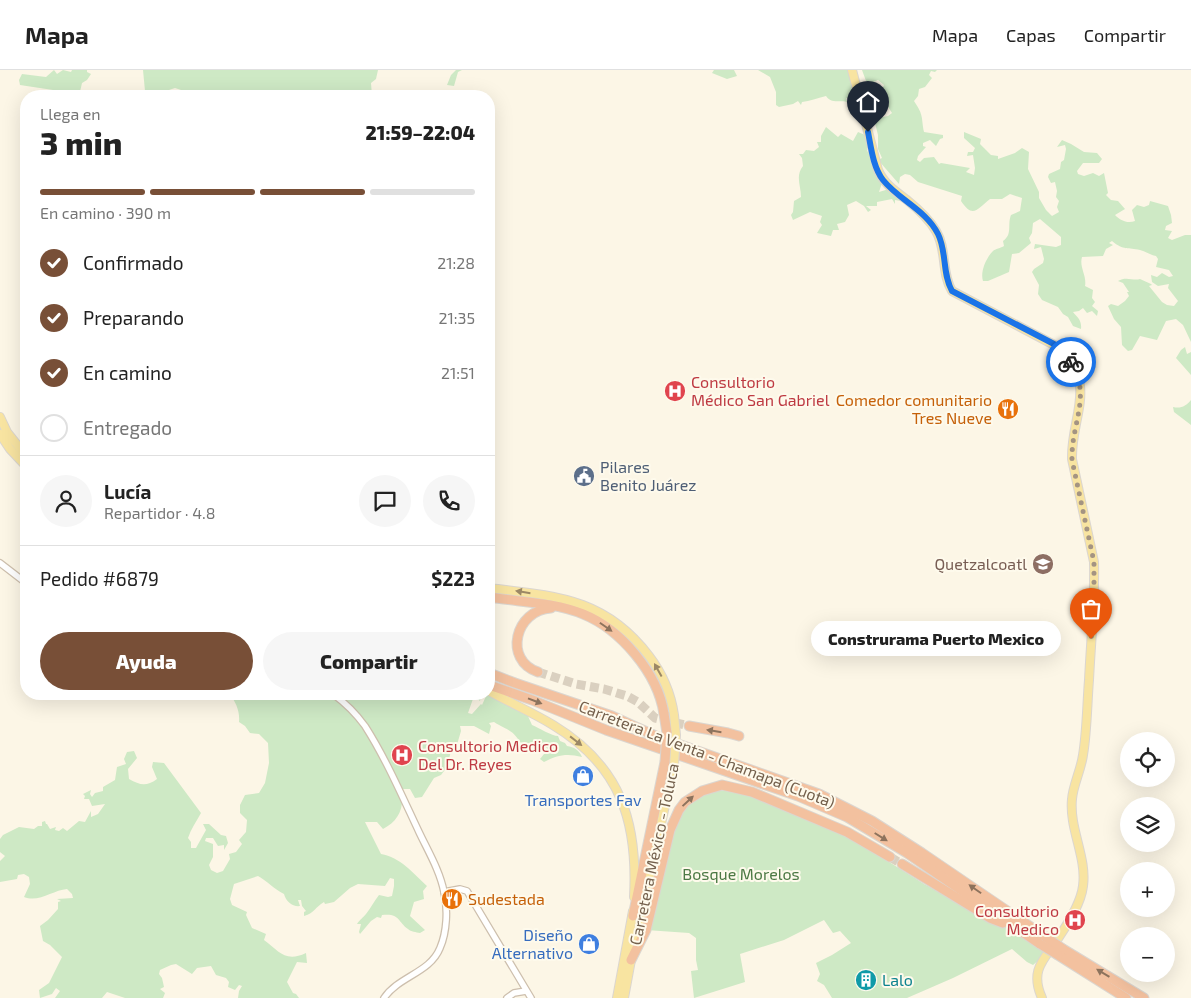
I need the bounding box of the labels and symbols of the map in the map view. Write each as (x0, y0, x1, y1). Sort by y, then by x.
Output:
pin (847, 81, 889, 132)
courier (1046, 337, 1096, 387)
place label: Consultorio Médico San Gabriel (691, 372, 830, 409)
hospital icon: Consultorio Médico San Gabriel (663, 379, 687, 403)
place label: Comedor comunitario Tres Nueve (836, 390, 992, 427)
restaurant icon: Comedor comunitario Tres Nueve (996, 397, 1020, 421)
place label: Pilares Benito Juárez (600, 457, 697, 494)
public building icon: Pilares Benito Juárez (572, 464, 596, 488)
school or university icon: Quetzalcoatl (1031, 552, 1055, 576)
place label: Quetzalcoatl (934, 554, 1027, 574)
one-way arrow (515, 588, 531, 596)
pin (1070, 588, 1112, 639)
one-way arrow (599, 622, 612, 632)
callout: Construrama Puerto Mexico (811, 622, 1061, 656)
one-way arrow (653, 663, 662, 676)
street label: Carretera La Venta - Chamapa (Cuota) (576, 696, 838, 811)
one-way arrow (528, 697, 543, 705)
one-way arrow (706, 726, 722, 734)
place label: Consultorio Medico Del Dr. Reyes (418, 736, 558, 773)
one-way arrow (569, 736, 583, 746)
hospital icon: Consultorio Medico Del Dr. Reyes (390, 743, 414, 767)
street label: Carretera México - Toluca (625, 761, 682, 947)
shop icon: Transportes Fav (571, 764, 595, 788)
place label: Transportes Fav (524, 790, 642, 809)
one-way arrow (682, 795, 694, 807)
one-way arrow (875, 832, 888, 841)
park label: Bosque Morelos (682, 864, 800, 883)
one-way arrow (968, 884, 982, 894)
restaurant icon: Sudestada (440, 887, 464, 911)
place label: Sudestada (468, 889, 545, 908)
place label: Consultorio Medico (975, 901, 1059, 938)
hospital icon: Consultorio Medico (1063, 908, 1087, 932)
place label: Diseño Alternativo (492, 925, 573, 962)
shop icon: Diseño Alternativo (577, 932, 601, 956)
building icon: Lalo (854, 968, 878, 992)
one-way arrow (1097, 969, 1110, 978)
place label: Lalo (882, 970, 913, 989)

